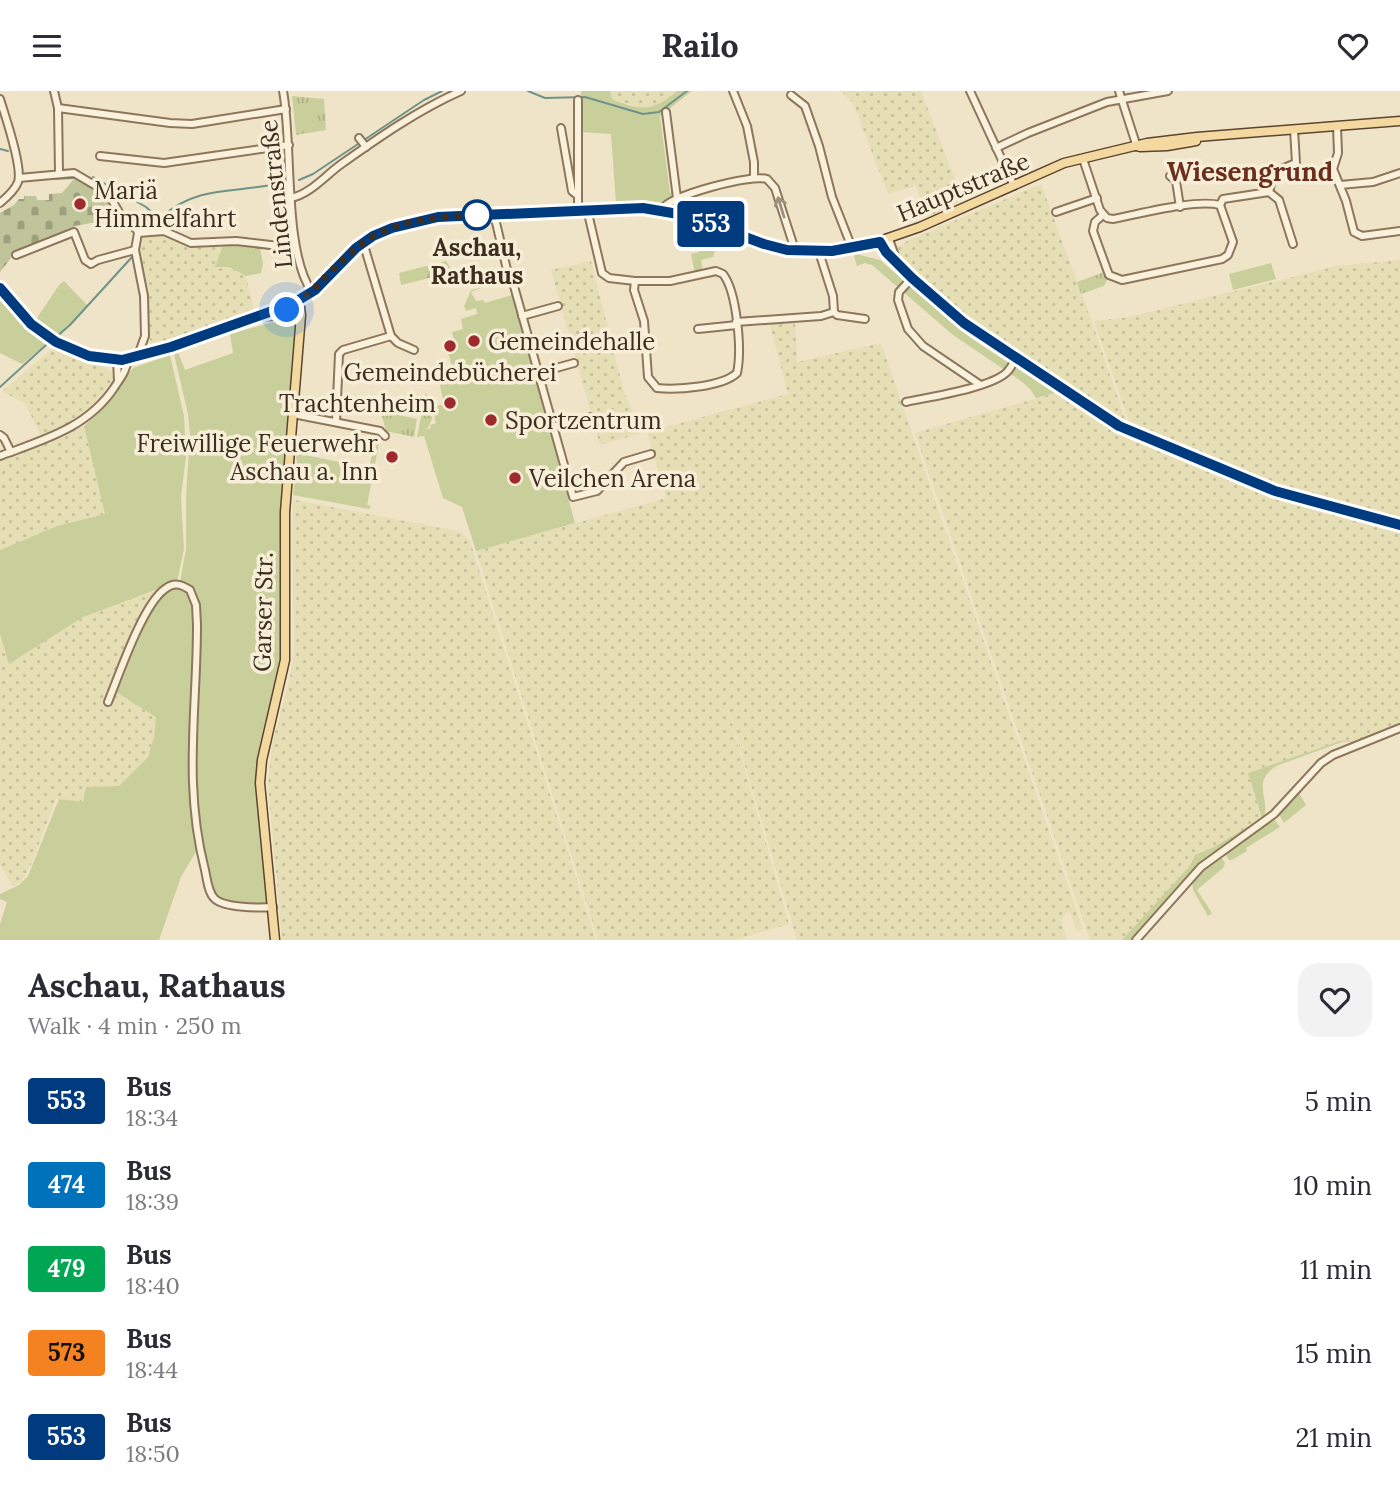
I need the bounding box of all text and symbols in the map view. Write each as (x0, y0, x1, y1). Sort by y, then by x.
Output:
text: Railo (661, 25, 739, 66)
icon: menu (28, 27, 66, 65)
icon: heart (1334, 27, 1372, 65)
street label: Lindenstraße (253, 118, 299, 270)
street label: Hauptstraße (892, 145, 1034, 229)
district label: Wiesengrund (1167, 155, 1333, 188)
place label: Mariä Himmelfahrt (94, 175, 237, 234)
marker: Mariä Himmelfahrt (72, 196, 88, 212)
one-way arrow (774, 197, 786, 219)
marker: Aschau, Rathaus (462, 200, 492, 230)
line badge: 553 (671, 201, 751, 247)
text: 553 (691, 208, 731, 239)
place label: Aschau, Rathaus (431, 232, 523, 291)
your location (269, 292, 304, 327)
place label: Gemeindehalle (488, 326, 655, 357)
marker: Gemeindehalle (466, 333, 482, 349)
marker: Gemeindebücherei (442, 338, 458, 354)
place label: Gemeindebücherei (344, 357, 556, 388)
place label: Trachtenheim (279, 388, 436, 419)
marker: Trachtenheim (442, 395, 458, 411)
place label: Sportzentrum (505, 405, 662, 436)
marker: Sportzentrum (483, 412, 499, 428)
place label: Freiwillige Feuerwehr Aschau a. Inn (137, 428, 379, 487)
marker: Freiwillige Feuerwehr Aschau a. Inn (384, 449, 400, 465)
place label: Veilchen Arena (528, 463, 696, 494)
marker: Veilchen Arena (507, 470, 523, 486)
street label: Garser Str. (246, 552, 280, 672)
button: heart (1298, 963, 1372, 1037)
text: Aschau, Rathaus (28, 964, 286, 1006)
text: Walk · 4 min · 250 m (28, 1011, 241, 1040)
text: Bus (126, 1070, 172, 1103)
text: 553 (47, 1085, 86, 1116)
text: 5 min (1305, 1085, 1372, 1118)
text: 18:34 (126, 1103, 178, 1132)
text: Bus (126, 1154, 172, 1187)
text: 474 (48, 1169, 85, 1200)
text: 10 min (1293, 1169, 1372, 1202)
text: 18:39 (126, 1187, 179, 1216)
text: Bus (126, 1238, 172, 1271)
text: 479 (47, 1253, 86, 1284)
text: 11 min (1300, 1253, 1372, 1286)
text: 18:40 (126, 1271, 180, 1300)
text: Bus (126, 1322, 172, 1355)
text: 573 (48, 1337, 85, 1368)
text: 15 min (1295, 1337, 1372, 1370)
text: 18:44 (126, 1355, 178, 1384)
text: Bus (126, 1406, 172, 1439)
text: 553 (47, 1421, 86, 1452)
text: 21 min (1295, 1421, 1372, 1454)
text: 18:50 (126, 1439, 180, 1468)

